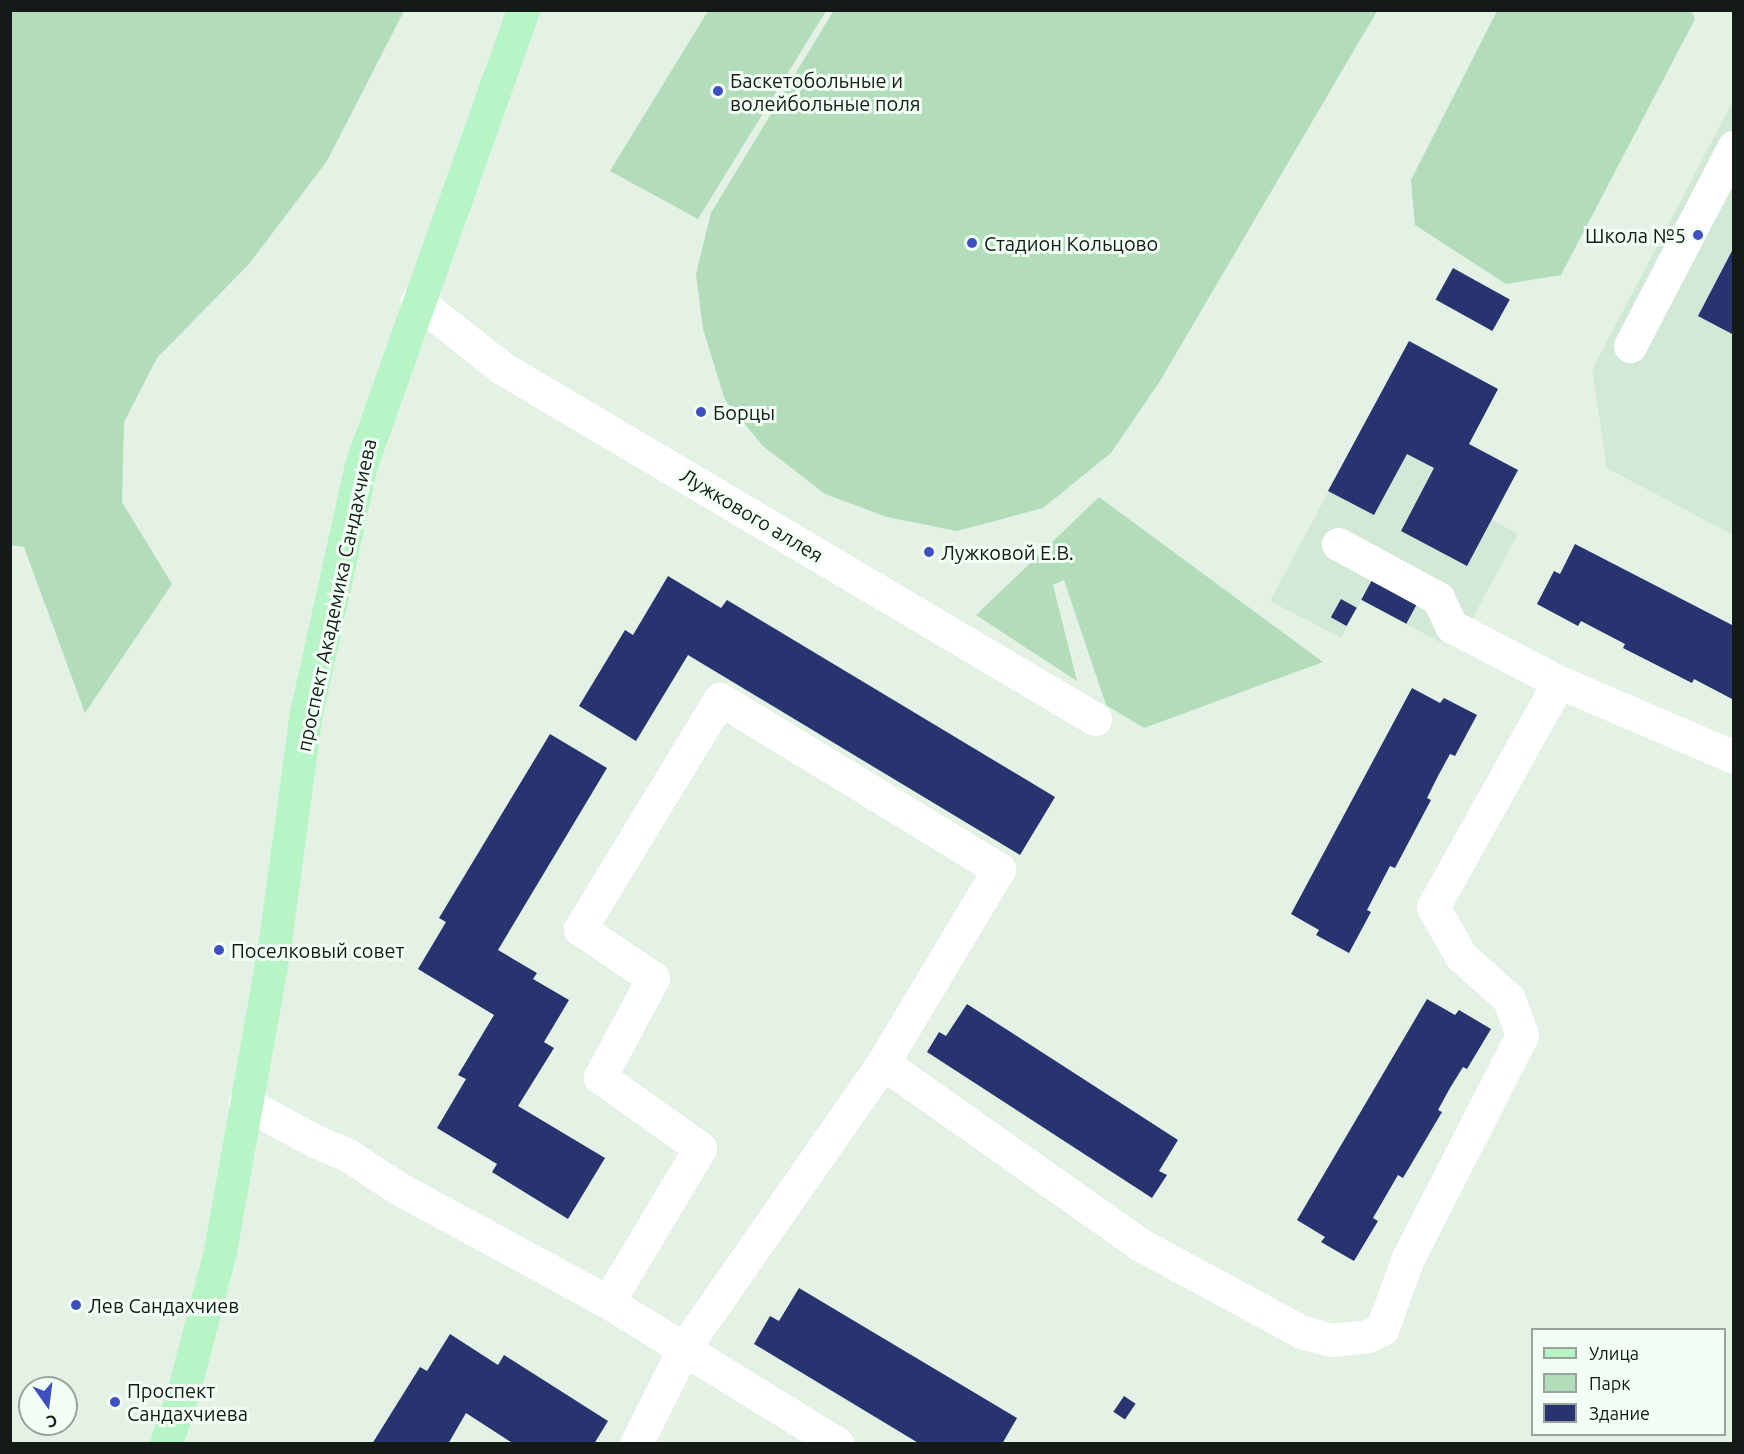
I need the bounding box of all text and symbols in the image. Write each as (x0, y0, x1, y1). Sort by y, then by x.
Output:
place label: Баскетобольные и волейбольные поля (730, 68, 921, 115)
marker: Баскетобольные и волейбольные поля (711, 84, 725, 98)
place label: Школа №5 (1585, 223, 1686, 247)
marker: Школа №5 (1691, 228, 1705, 242)
place label: Стадион Кольцово (984, 231, 1158, 255)
marker: Стадион Кольцово (965, 236, 979, 250)
place label: Борцы (713, 400, 775, 424)
marker: Борцы (694, 405, 708, 419)
street label: проспект Академика Сандахчиева (291, 436, 381, 754)
street label: Лужкового аллея (676, 463, 828, 567)
place label: Лужковой Е.В. (941, 540, 1074, 564)
marker: Лужковой Е.В. (922, 545, 936, 559)
place label: Поселковый совет (231, 938, 404, 962)
marker: Поселковый совет (212, 943, 226, 957)
place label: Лев Сандахчиев (88, 1293, 239, 1317)
marker: Лев Сандахчиев (69, 1298, 83, 1312)
legend (1531, 1328, 1726, 1436)
text: Улица (1589, 1343, 1639, 1363)
text: Парк (1589, 1373, 1630, 1393)
north arrow (18, 1376, 78, 1436)
place label: Проспект Сандахчиева (127, 1378, 248, 1425)
marker: Проспект Сандахчиева (108, 1395, 122, 1409)
text: Здание (1589, 1403, 1650, 1423)
text: С (45, 1412, 59, 1431)

